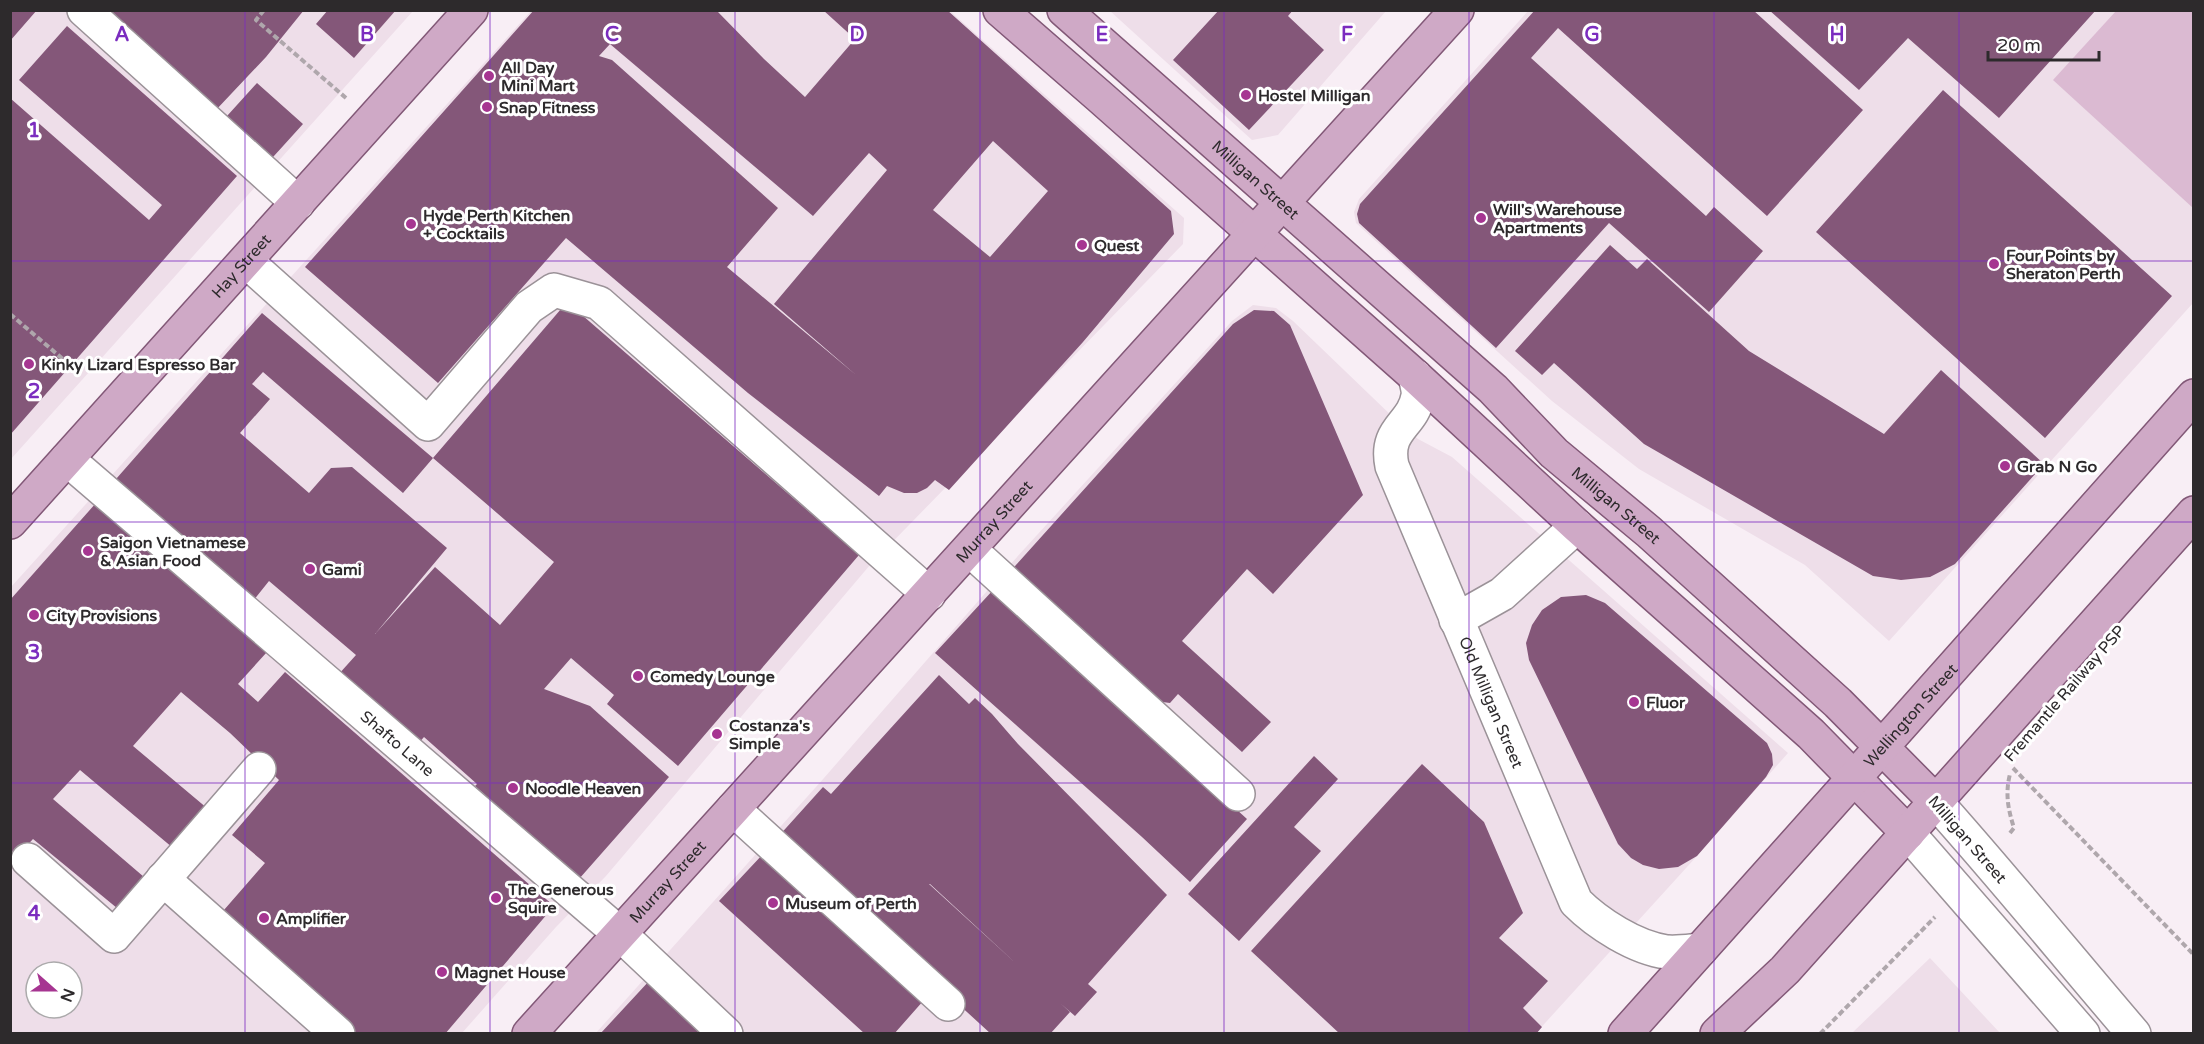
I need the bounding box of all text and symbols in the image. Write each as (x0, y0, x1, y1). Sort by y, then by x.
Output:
text: A (115, 23, 130, 47)
text: B (360, 23, 374, 47)
text: C (605, 23, 619, 47)
text: D (849, 23, 865, 47)
text: E (1096, 23, 1109, 47)
text: F (1341, 23, 1353, 47)
text: G (1584, 23, 1600, 47)
text: H (1829, 23, 1845, 47)
scale bar (1988, 24, 2099, 62)
text: 20 m (1997, 34, 2041, 56)
place label: All Day Mini Mart (501, 58, 576, 96)
marker: All Day Mini Mart (482, 69, 496, 83)
place label: Hostel Milligan (1258, 86, 1370, 106)
marker: Hostel Milligan (1239, 88, 1253, 102)
place label: Snap Fitness (499, 98, 596, 118)
marker: Snap Fitness (480, 100, 494, 114)
text: 1 (28, 119, 40, 143)
street label: Milligan Street (1207, 136, 1303, 224)
place label: Will's Warehouse Apartments (1493, 200, 1622, 238)
place label: Hyde Perth Kitchen + Cocktails (423, 206, 570, 244)
marker: Will's Warehouse Apartments (1474, 211, 1488, 225)
marker: Hyde Perth Kitchen + Cocktails (404, 217, 418, 231)
street label: Hay Street (208, 230, 276, 303)
place label: Quest (1094, 236, 1140, 256)
marker: Quest (1075, 238, 1089, 252)
place label: Four Points by Sheraton Perth (2006, 246, 2121, 284)
marker: Four Points by Sheraton Perth (1987, 257, 2001, 271)
place label: Kinky Lizard Espresso Bar (41, 355, 236, 375)
marker: Kinky Lizard Espresso Bar (22, 357, 36, 371)
text: 2 (28, 380, 40, 404)
place label: Grab N Go (2017, 457, 2098, 477)
marker: Grab N Go (1998, 459, 2012, 473)
street label: Milligan Street (1567, 463, 1664, 549)
street label: Murray Street (952, 476, 1037, 567)
place label: Saigon Vietnamese & Asian Food (100, 533, 246, 571)
marker: Saigon Vietnamese & Asian Food (81, 544, 95, 558)
place label: Gami (322, 560, 362, 580)
marker: Gami (303, 562, 317, 576)
place label: City Provisions (46, 606, 158, 626)
marker: City Provisions (27, 608, 41, 622)
street label: Fremantle Railway PSP (2000, 621, 2130, 766)
street label: Old Milligan Street (1454, 634, 1527, 771)
text: 3 (28, 641, 40, 665)
street label: Wellington Street (1860, 660, 1962, 771)
place label: Comedy Lounge (650, 667, 775, 687)
marker: Comedy Lounge (631, 669, 645, 683)
place label: Fluor (1646, 693, 1686, 713)
marker: Fluor (1627, 695, 1641, 709)
street label: Shafto Lane (356, 707, 438, 781)
place label: Costanza's Simple (729, 716, 811, 754)
marker: Costanza's Simple (710, 727, 724, 741)
place label: Noodle Heaven (525, 779, 641, 799)
marker: Noodle Heaven (506, 781, 520, 795)
street label: Milligan Street (1924, 792, 2011, 888)
street label: Murray Street (626, 837, 711, 928)
place label: The Generous Squire (507, 880, 614, 918)
marker: The Generous Squire (489, 891, 503, 905)
place label: Museum of Perth (785, 894, 917, 914)
marker: Museum of Perth (766, 896, 780, 910)
text: 4 (28, 902, 41, 926)
place label: Amplifier (276, 909, 347, 929)
marker: Amplifier (257, 911, 271, 925)
north arrow (24, 960, 84, 1020)
place label: Magnet House (454, 963, 566, 983)
marker: Magnet House (435, 965, 449, 979)
text: N (55, 985, 79, 1005)

